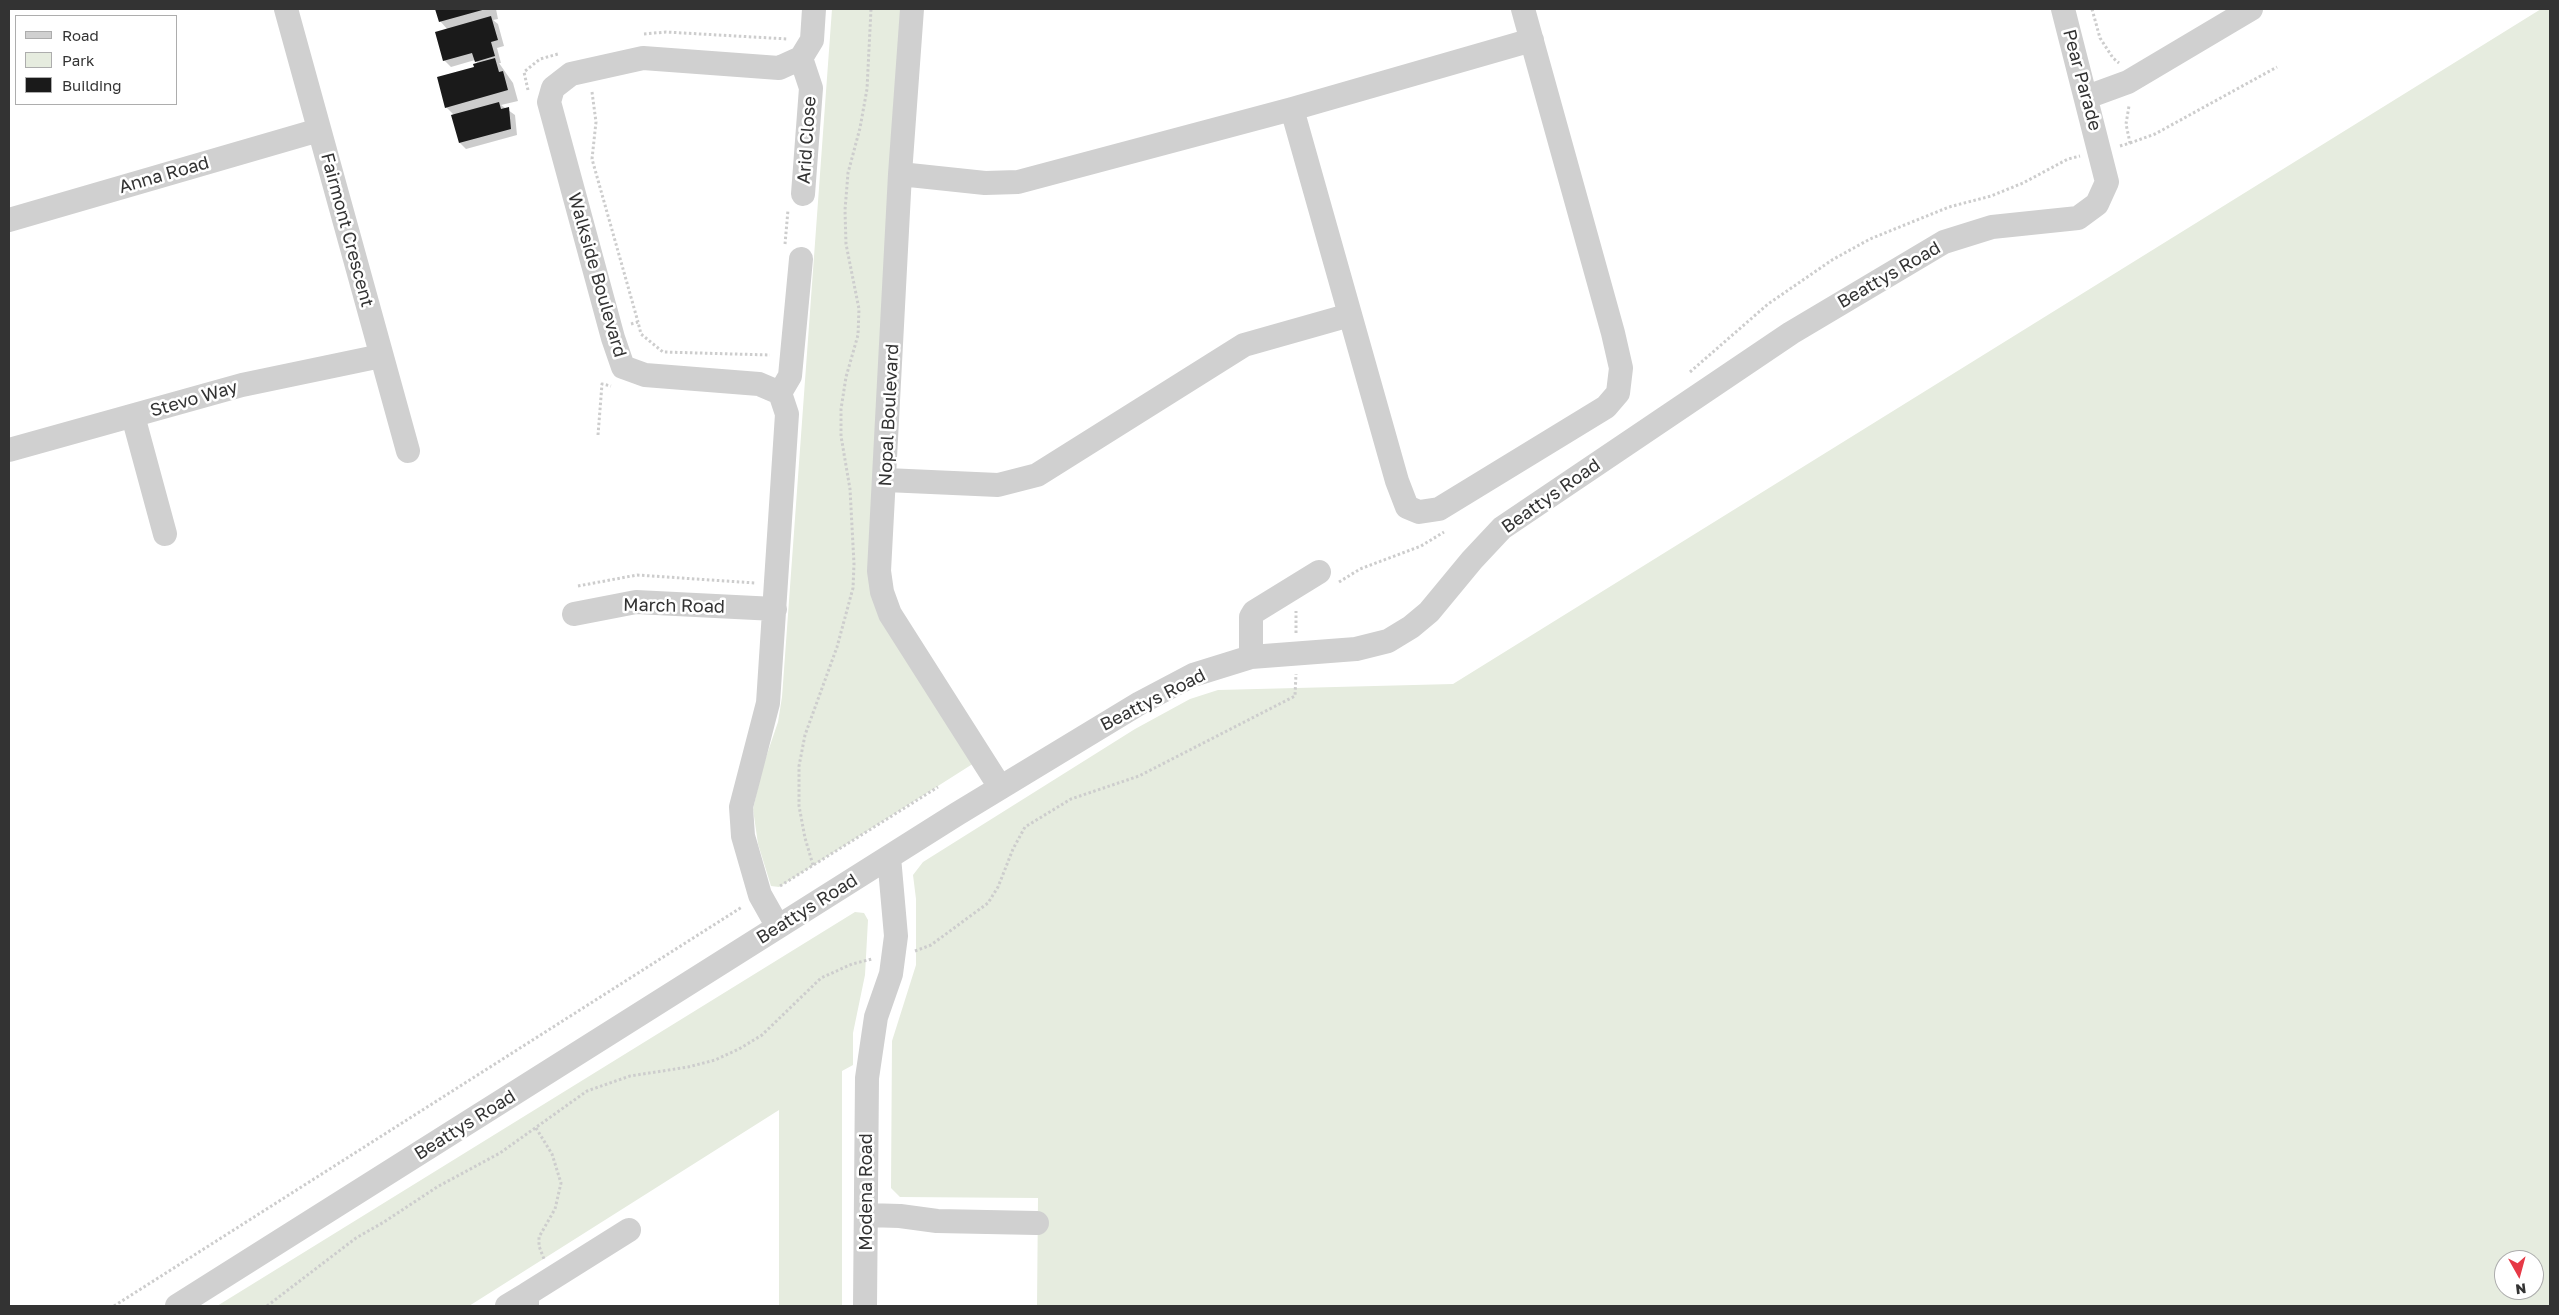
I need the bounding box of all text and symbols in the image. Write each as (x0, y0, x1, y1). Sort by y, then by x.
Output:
legend (15, 15, 178, 105)
text: Road (62, 26, 99, 44)
street label: Pear Parade (2058, 27, 2106, 133)
text: Park (62, 51, 94, 69)
text: Building (62, 76, 122, 94)
street label: Arid Close (793, 95, 821, 185)
street label: Fairmont Crescent (316, 150, 378, 310)
street label: Anna Road (116, 152, 212, 198)
street label: Walkside Boulevard (563, 190, 631, 360)
street label: Beattys Road (1834, 237, 1944, 313)
street label: Nopal Boulevard (874, 343, 904, 487)
street label: Stevo Way (148, 376, 240, 422)
street label: Beattys Road (1498, 454, 1604, 538)
street label: March Road (623, 594, 725, 618)
street label: Beattys Road (1097, 664, 1209, 736)
street label: Beattys Road (752, 869, 862, 949)
street label: Beattys Road (410, 1085, 520, 1165)
street label: Modena Road (855, 1133, 877, 1251)
north arrow (2494, 1250, 2544, 1300)
text: N (2514, 1280, 2527, 1298)

